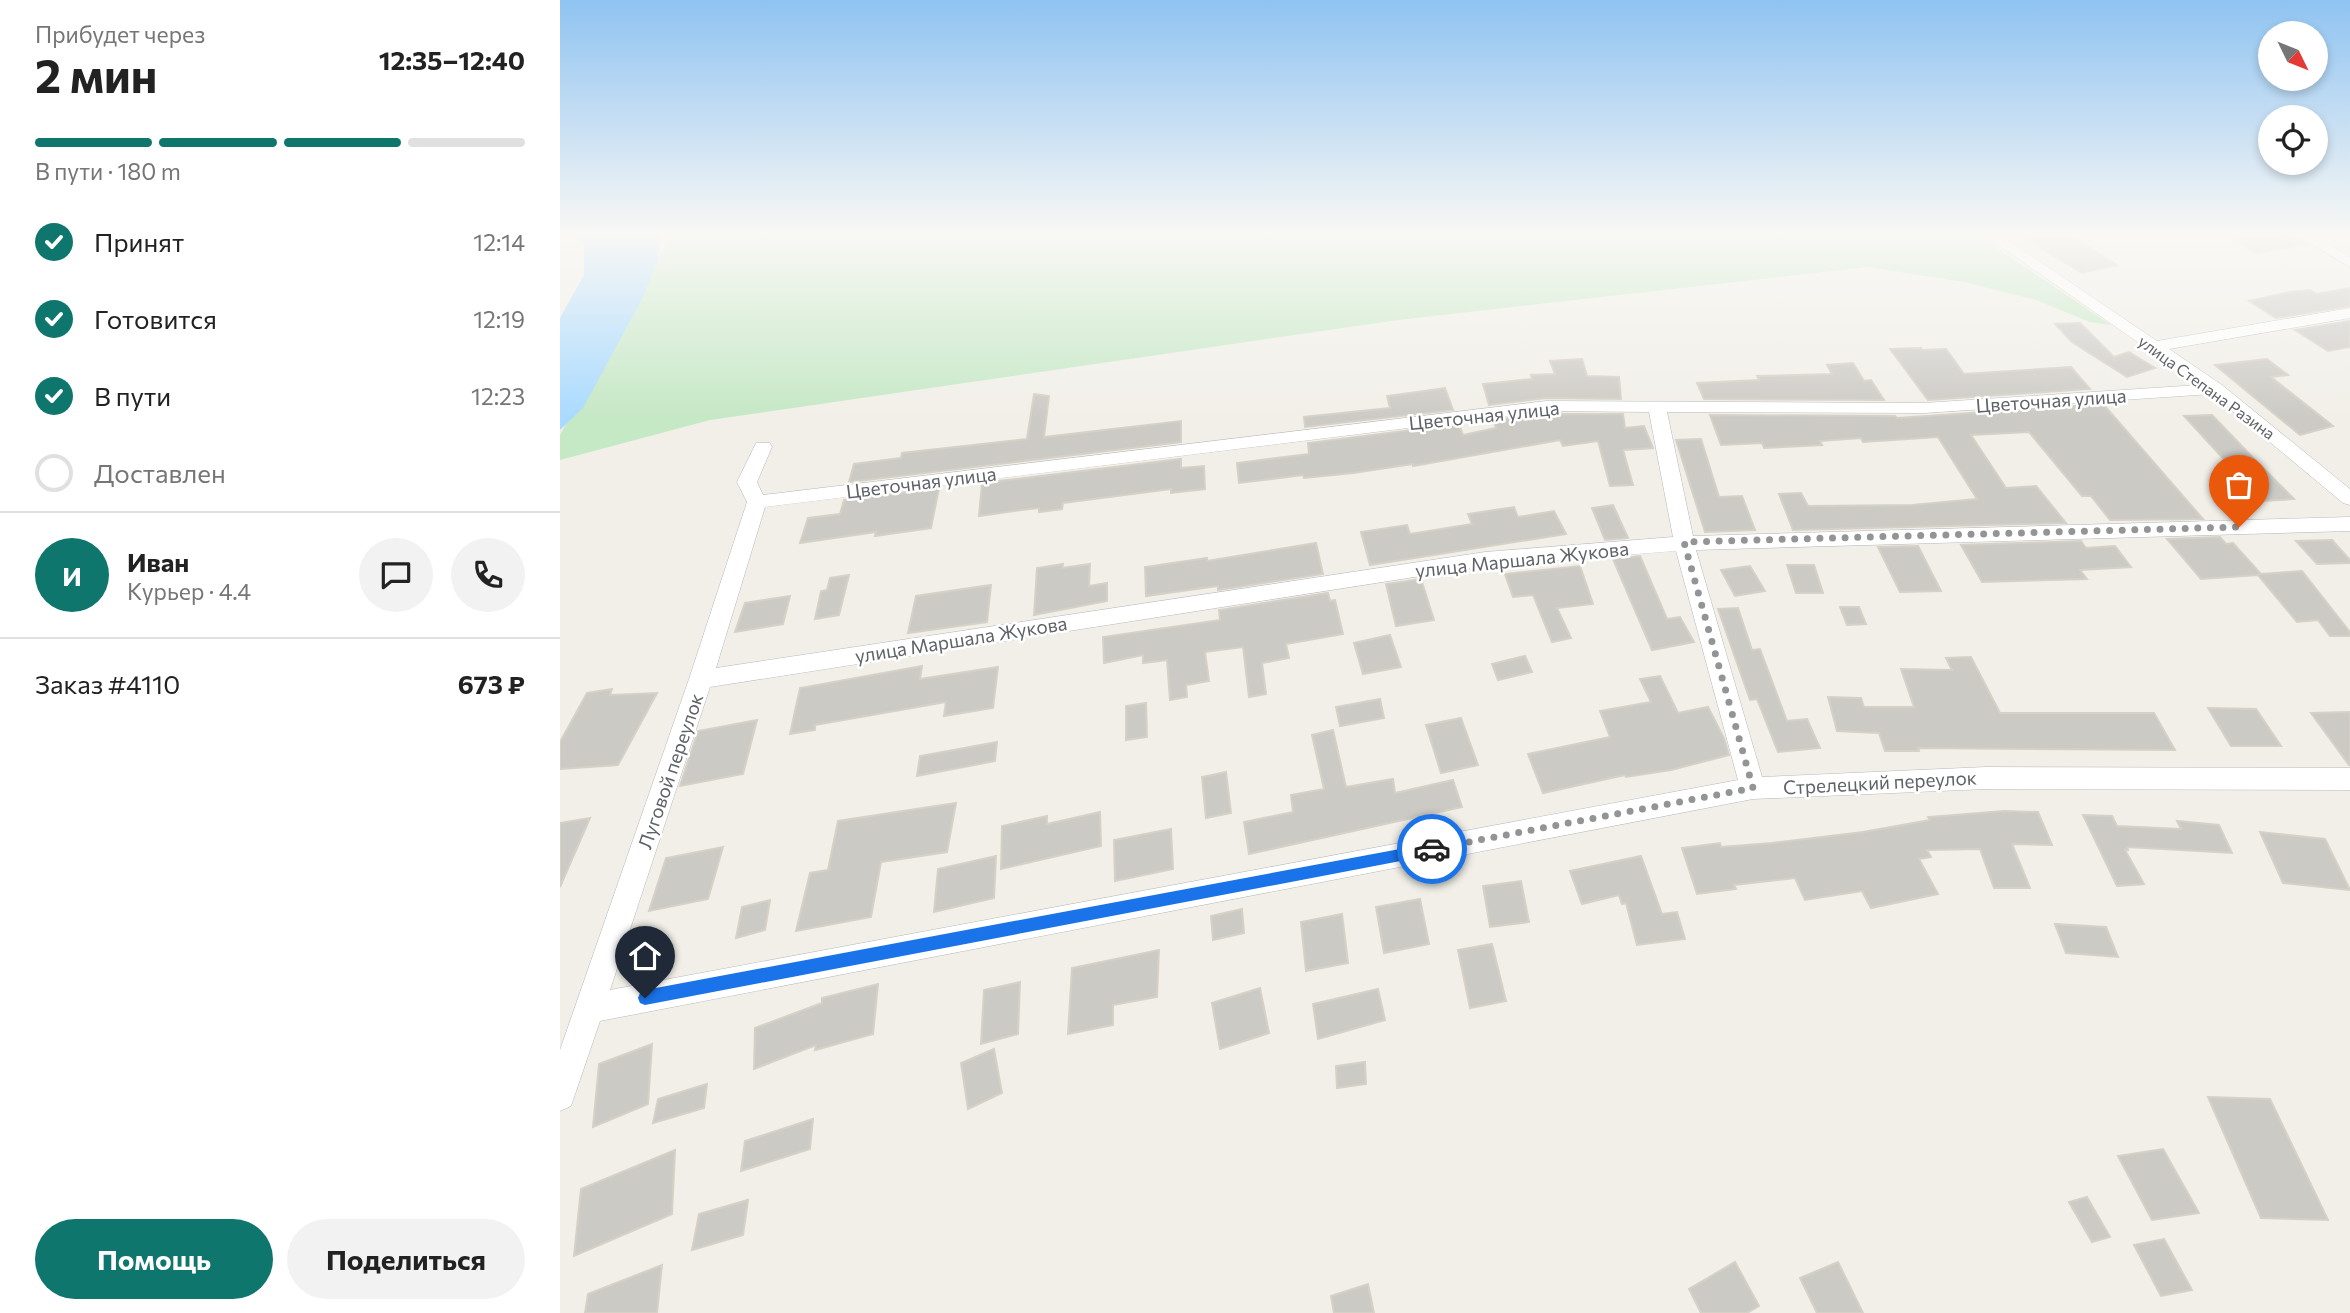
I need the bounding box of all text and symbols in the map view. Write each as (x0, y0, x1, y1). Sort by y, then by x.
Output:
text: Прибудет через (35, 20, 205, 48)
north arrow (2258, 21, 2328, 91)
map controls (2258, 21, 2328, 175)
text: 12:35–12:40 (379, 44, 525, 75)
text: 2 мин (35, 46, 157, 102)
button: locate (2258, 105, 2328, 175)
text: В пути · 180 m (35, 157, 181, 185)
icon: check (35, 223, 73, 261)
text: Принят (94, 226, 184, 257)
text: 12:14 (473, 228, 525, 256)
icon: check (35, 300, 73, 338)
text: Готовится (94, 303, 217, 334)
text: 12:19 (473, 305, 525, 333)
street label: улица Степана Разина (2135, 331, 2279, 443)
icon: check (35, 377, 73, 415)
text: В пути (94, 380, 171, 411)
text: 12:23 (471, 382, 525, 410)
street label: Цветочная улица (1975, 383, 2127, 417)
street label: Цветочная улица (1408, 396, 1560, 434)
pin (2209, 455, 2269, 527)
text: Доставлен (94, 457, 226, 488)
street label: Цветочная улица (845, 461, 997, 503)
icon: bag (2220, 466, 2258, 504)
street label: улица Маршала Жукова (1414, 536, 1630, 582)
button: chat (359, 538, 433, 612)
button: phone (451, 538, 525, 612)
text: Иван (127, 546, 189, 577)
text: И (62, 560, 82, 591)
text: Курьер · 4.4 (127, 577, 251, 605)
street label: улица Маршала Жукова (853, 611, 1069, 667)
text: Заказ #4110 (35, 668, 180, 699)
text: 673 ₽ (458, 668, 525, 699)
street label: Луговой переулок (633, 690, 707, 852)
street label: Стрелецкий переулок (1783, 765, 1977, 799)
courier (1397, 814, 1467, 884)
icon: car (1413, 830, 1451, 868)
pin (615, 926, 675, 998)
icon: home (626, 937, 664, 975)
button: Помощь (35, 1219, 273, 1299)
button: Поделиться (287, 1219, 525, 1299)

